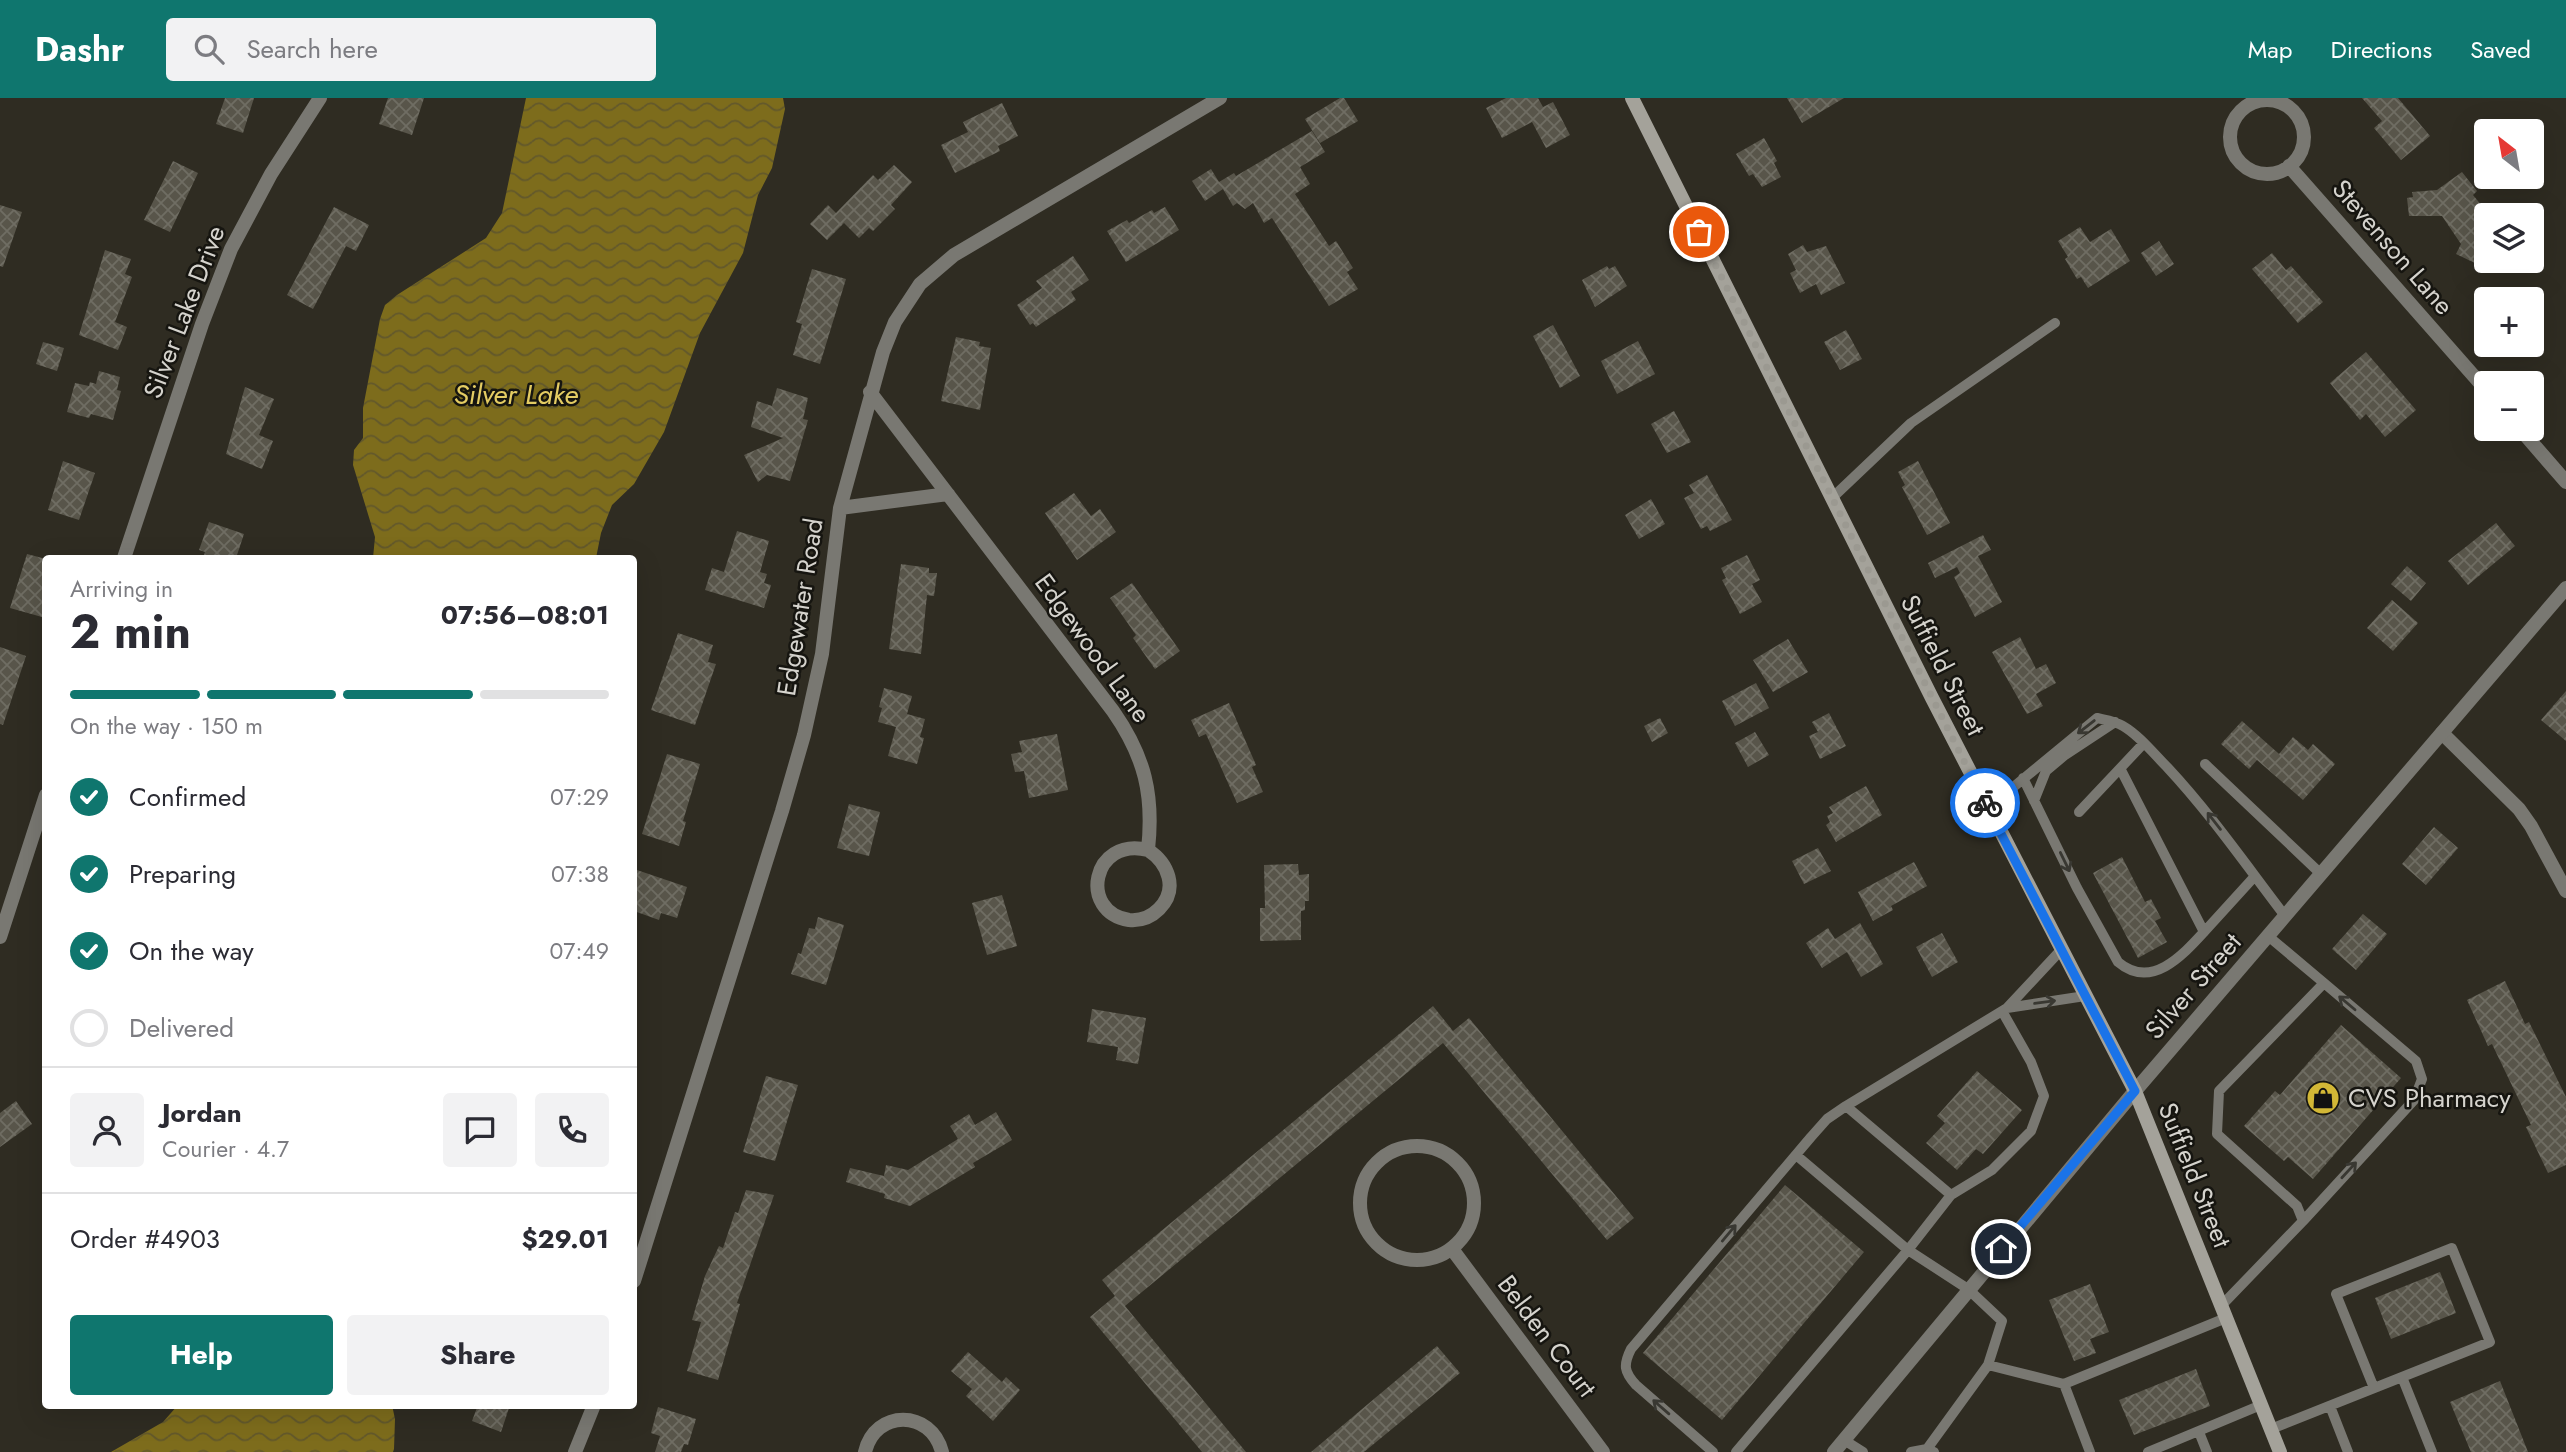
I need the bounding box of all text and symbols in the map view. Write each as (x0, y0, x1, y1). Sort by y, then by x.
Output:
search box (166, 18, 656, 81)
text: Dashr (35, 26, 124, 73)
icon: search (190, 30, 228, 68)
text: Search here (246, 30, 378, 68)
text: Map (2248, 32, 2293, 67)
text: Directions (2331, 32, 2432, 67)
text: Saved (2470, 32, 2531, 67)
north arrow (2474, 119, 2544, 189)
map controls (2474, 119, 2544, 441)
street label: Stevenson Lane (2323, 171, 2463, 323)
pin (1669, 202, 1729, 262)
button: layers (2474, 203, 2544, 273)
icon: bag (1680, 213, 1718, 251)
street label: Silver Lake Drive (134, 220, 234, 404)
button: + (2474, 287, 2544, 357)
button: − (2474, 371, 2544, 441)
water label: Silver Lake (454, 374, 578, 415)
street label: Edgewater Road (767, 515, 833, 699)
street label: Edgewood Lane (1026, 565, 1160, 731)
text: Arriving in (70, 572, 173, 606)
street label: Suffield Street (1891, 588, 1995, 743)
text: 07:56–08:01 (441, 596, 609, 634)
text: 2 min (70, 599, 191, 665)
text: On the way · 150 m (70, 709, 263, 743)
one-way arrow (2078, 719, 2096, 734)
courier (1950, 768, 2020, 838)
icon: check (70, 778, 108, 816)
text: Confirmed (129, 778, 246, 816)
text: 07:29 (550, 780, 609, 814)
icon: bike (1966, 784, 2004, 822)
one-way arrow (2207, 813, 2222, 831)
one-way arrow (2058, 851, 2072, 872)
icon: check (70, 855, 108, 893)
text: Preparing (129, 855, 236, 893)
text: 07:38 (551, 857, 609, 891)
street label: Silver Street (2136, 924, 2251, 1048)
icon: check (70, 932, 108, 970)
text: On the way (129, 932, 254, 970)
text: 07:49 (550, 934, 609, 968)
one-way arrow (2033, 995, 2056, 1008)
one-way arrow (2339, 995, 2357, 1010)
text: Delivered (129, 1009, 234, 1047)
shop icon: CVS Pharmacy (2304, 1079, 2342, 1117)
place label: CVS Pharmacy (2348, 1079, 2511, 1117)
button: person (70, 1093, 144, 1167)
button: chat (443, 1093, 517, 1167)
button: phone (535, 1093, 609, 1167)
text: Jordan (162, 1094, 242, 1132)
street label: Suffield Street (2149, 1097, 2242, 1254)
text: Courier · 4.7 (162, 1132, 289, 1166)
one-way arrow (2341, 1162, 2358, 1179)
pin (1971, 1219, 2031, 1279)
text: Order #4903 (70, 1220, 220, 1258)
text: $29.01 (521, 1220, 609, 1258)
one-way arrow (1721, 1225, 1737, 1243)
icon: home (1982, 1230, 2020, 1268)
street label: Belden Court (1488, 1267, 1606, 1406)
button: Help (70, 1315, 333, 1395)
button: Share (347, 1315, 609, 1395)
one-way arrow (1653, 1399, 1671, 1415)

